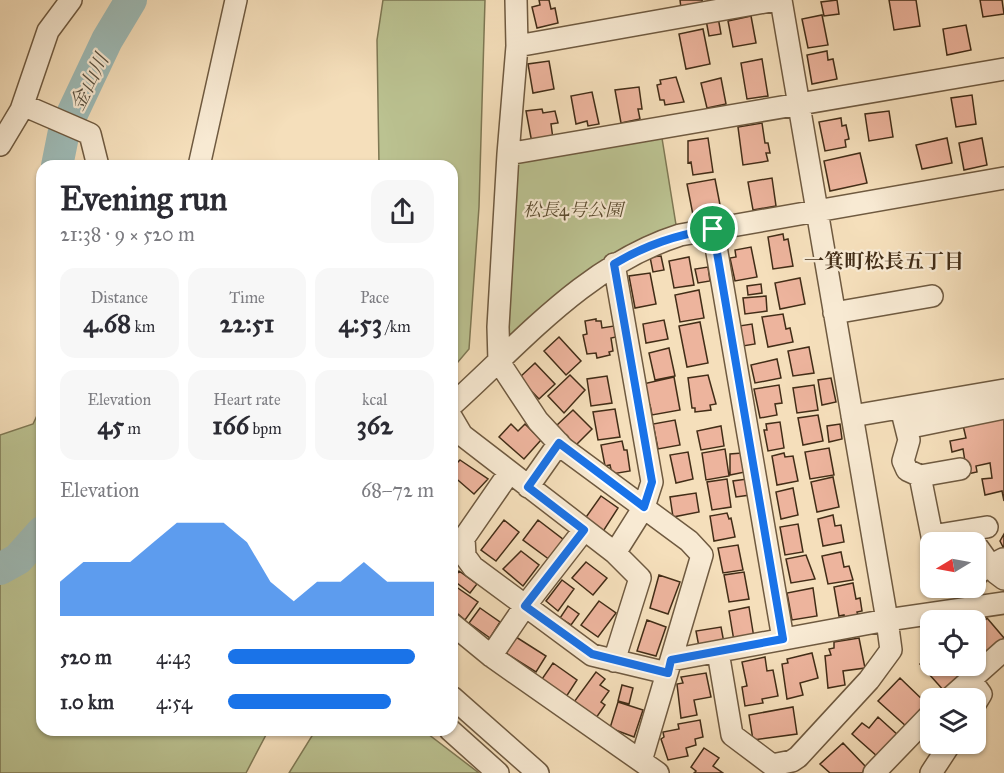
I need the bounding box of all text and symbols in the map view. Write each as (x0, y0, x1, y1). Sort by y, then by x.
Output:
water label: 金山川 (65, 48, 114, 114)
text: Evening run (60, 179, 227, 219)
button: share (371, 180, 434, 243)
park label: 松長4号公園 (523, 199, 626, 221)
pin (687, 203, 738, 254)
icon: arrive (696, 212, 729, 245)
text: 21:38 · 9 × 520 m (60, 222, 195, 246)
district label: 一箕町松長五丁目 (804, 249, 964, 273)
text: Distance (91, 288, 148, 307)
text: Time (229, 288, 265, 307)
text: Pace (360, 288, 389, 307)
text: 4.68 (83, 307, 131, 339)
text: 22:51 (220, 307, 274, 339)
text: 4:53 (339, 307, 382, 339)
text: km (131, 317, 155, 336)
text: /km (382, 317, 411, 336)
text: Elevation (88, 390, 151, 409)
text: Heart rate (213, 390, 281, 409)
text: kcal (362, 390, 387, 409)
text: 45 (98, 409, 124, 441)
text: 166 (212, 409, 249, 441)
text: 362 (356, 409, 393, 441)
text: m (124, 419, 141, 438)
text: bpm (249, 419, 282, 438)
text: Elevation (60, 478, 139, 502)
text: 68–72 m (361, 478, 434, 502)
north arrow (920, 532, 986, 598)
map controls (920, 532, 986, 754)
button: locate (920, 610, 986, 676)
text: 520 m (60, 645, 112, 669)
text: 4:43 (156, 645, 191, 669)
button: layers (920, 688, 986, 754)
text: 1.0 km (60, 690, 114, 714)
text: 4:54 (156, 690, 192, 714)

